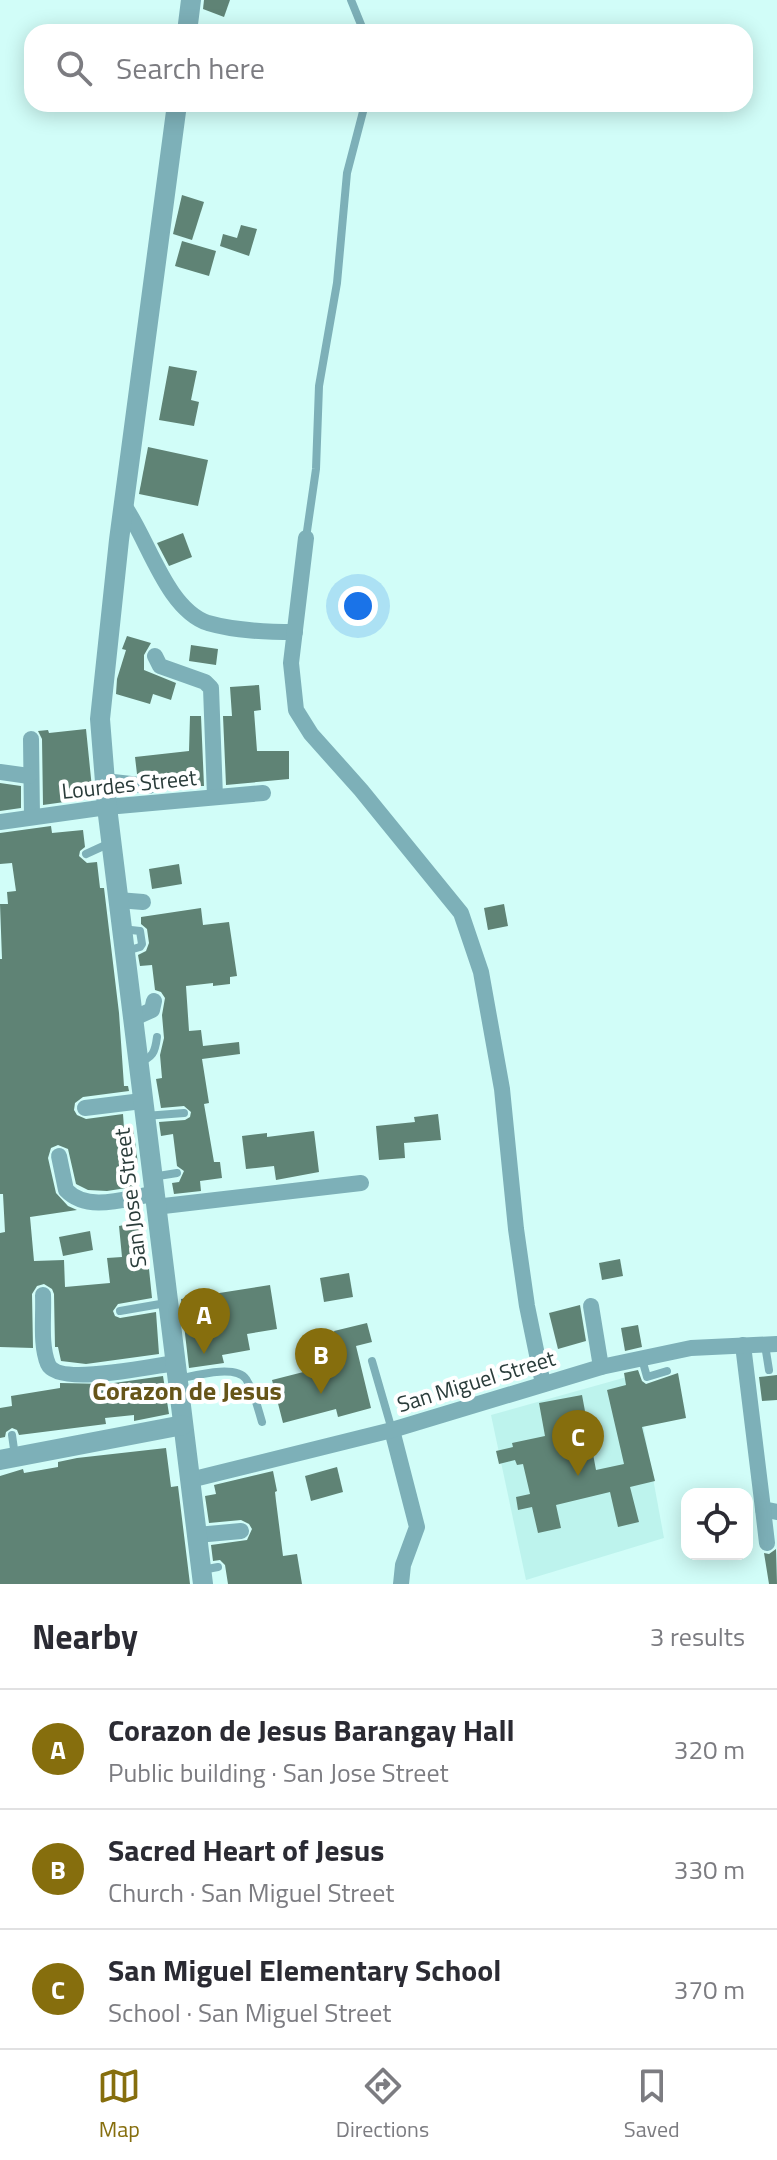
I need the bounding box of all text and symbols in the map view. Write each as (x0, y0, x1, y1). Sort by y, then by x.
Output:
search box (24, 24, 753, 112)
text: Search here (116, 45, 265, 91)
icon: search (52, 46, 96, 90)
your location (338, 586, 378, 626)
street label: Lourdes Street (60, 760, 198, 808)
street label: San Jose Street (105, 1126, 155, 1270)
pin: A (178, 1288, 230, 1354)
pin: B (295, 1328, 347, 1394)
street label: San Miguel Street (393, 1341, 559, 1421)
district label: Corazon de Jesus (92, 1371, 282, 1410)
pin: C (552, 1410, 604, 1476)
map controls (681, 1488, 753, 1560)
button: locate (681, 1488, 753, 1560)
text: Nearby (32, 1610, 138, 1662)
text: 3 results (650, 1617, 745, 1656)
text: Corazon de Jesus Barangay Hall (108, 1707, 515, 1753)
text: A (50, 1730, 66, 1769)
text: 320 m (674, 1730, 745, 1769)
text: Public building · San Jose Street (108, 1753, 449, 1792)
text: Sacred Heart of Jesus (108, 1827, 384, 1873)
text: B (50, 1850, 66, 1889)
text: 330 m (674, 1850, 745, 1889)
text: Church · San Miguel Street (108, 1873, 394, 1912)
text: San Miguel Elementary School (108, 1947, 501, 1993)
text: C (51, 1970, 65, 2009)
text: 370 m (674, 1970, 745, 2009)
text: School · San Miguel Street (108, 1993, 391, 2032)
tab: Map (97, 2064, 141, 2146)
tab: Directions (336, 2064, 429, 2146)
tab: Saved (624, 2064, 680, 2146)

